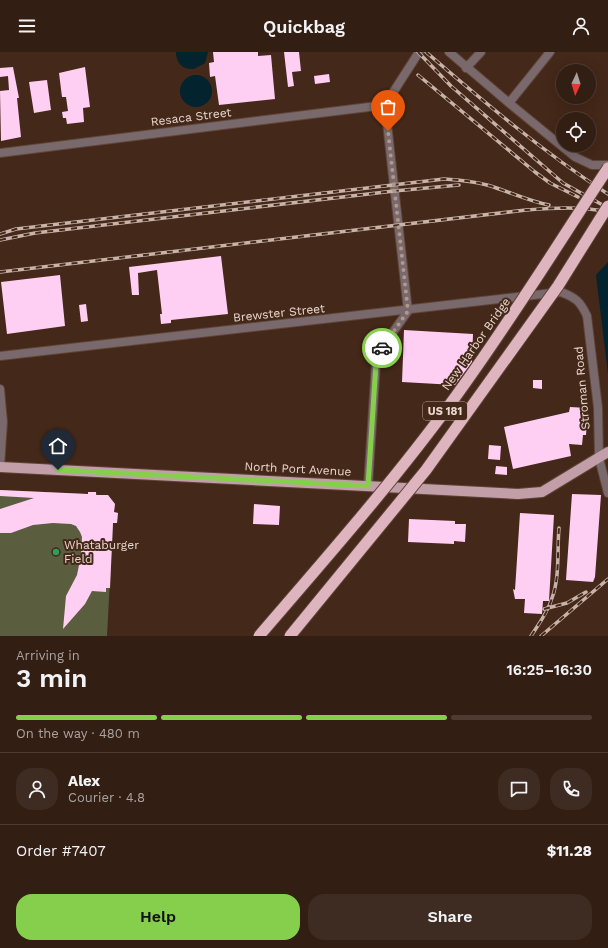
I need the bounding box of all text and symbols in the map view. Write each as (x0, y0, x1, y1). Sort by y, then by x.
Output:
icon: menu (16, 15, 38, 37)
icon: person (570, 15, 592, 37)
text: Quickbag (263, 16, 345, 37)
north arrow (556, 64, 596, 104)
map controls (556, 64, 596, 152)
pin (371, 90, 405, 131)
icon: bag (377, 96, 399, 118)
street label: Resaca Street (150, 105, 232, 129)
button: locate (556, 112, 596, 152)
street label: New Harbor Bridge (439, 295, 513, 393)
street label: Brewster Street (232, 301, 326, 325)
courier (362, 328, 402, 368)
icon: car (371, 337, 393, 359)
street label: Stroman Road (571, 346, 593, 430)
road number: US 181 (423, 402, 467, 420)
pin (41, 429, 75, 470)
icon: home (47, 435, 69, 457)
street label: North Port Avenue (244, 459, 352, 479)
place label: Whataburger Field (64, 538, 139, 566)
marker: Whataburger Field (51, 547, 61, 557)
text: Arriving in (16, 648, 80, 663)
text: 16:25–16:30 (507, 661, 592, 679)
text: 3 min (16, 663, 87, 693)
text: On the way · 480 m (16, 726, 140, 741)
button: person (16, 768, 58, 810)
button: chat (498, 768, 540, 810)
button: phone (550, 768, 592, 810)
text: Alex (68, 772, 100, 790)
text: Courier · 4.8 (68, 790, 145, 805)
text: Order #7407 (16, 842, 106, 860)
text: $11.28 (547, 842, 592, 860)
button: Help (16, 894, 300, 940)
button: Share (308, 894, 592, 940)

